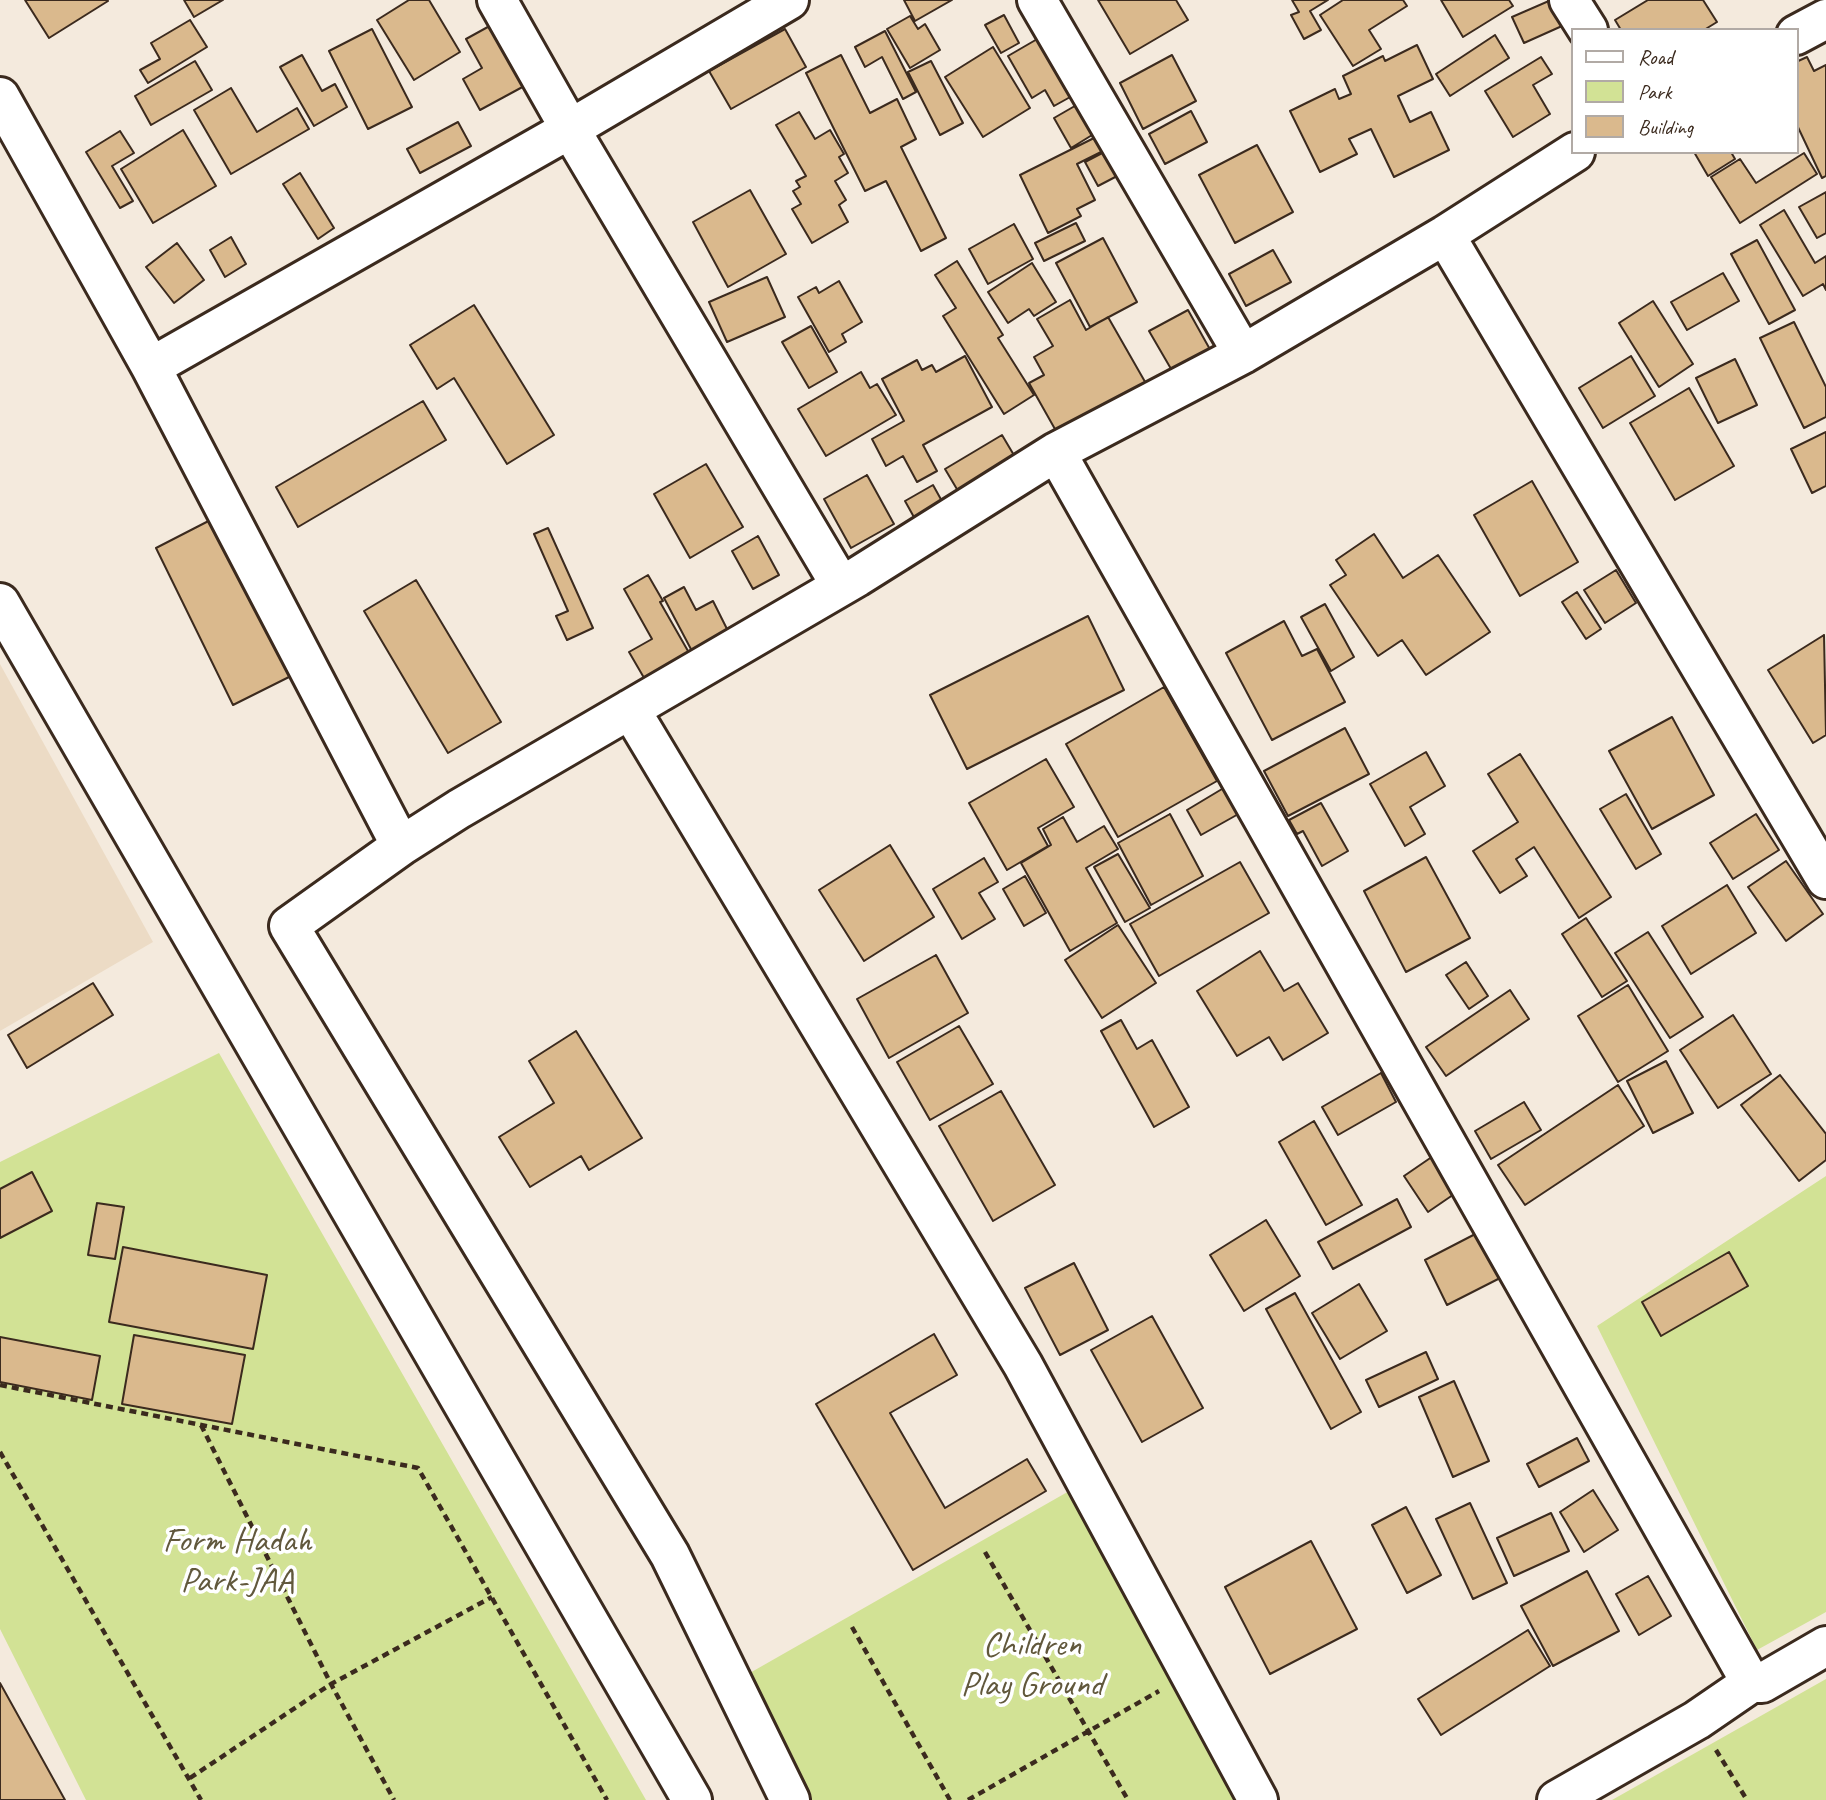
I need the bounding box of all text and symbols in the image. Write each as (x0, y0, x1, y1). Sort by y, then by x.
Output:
legend (1570, 28, 1798, 154)
text: Road (1638, 44, 1673, 70)
text: Park (1638, 79, 1671, 105)
text: Building (1638, 114, 1693, 140)
park label: Form Hadah Park-JAA (163, 1521, 311, 1603)
park label: Children Play Ground (961, 1625, 1103, 1707)

